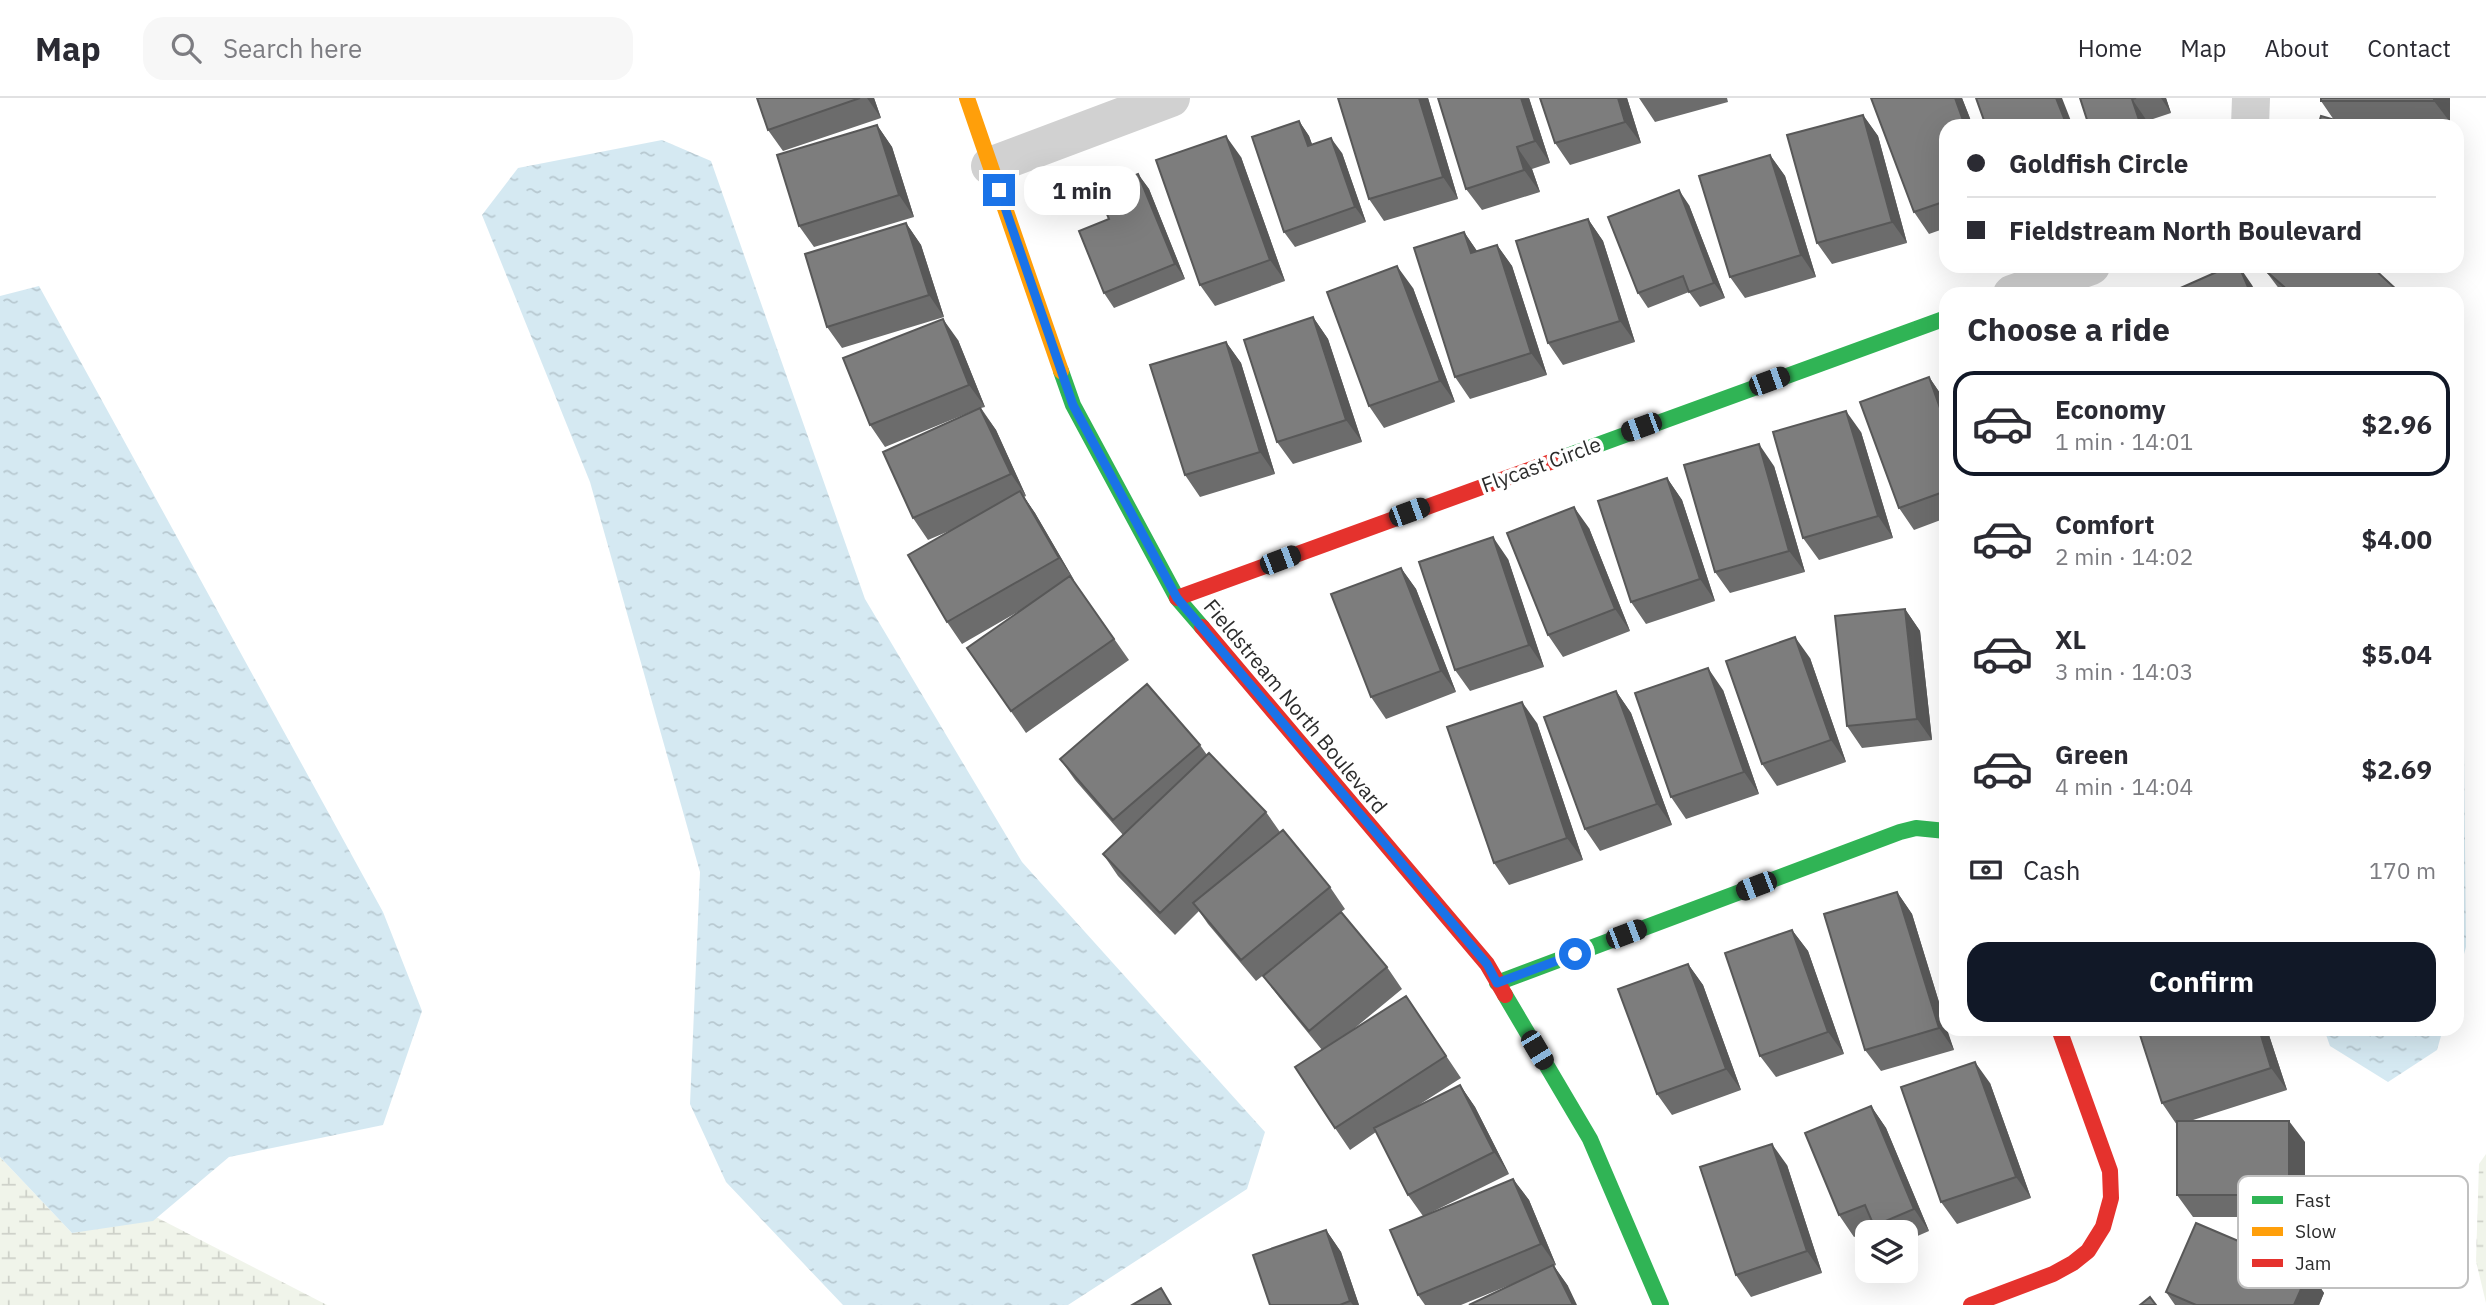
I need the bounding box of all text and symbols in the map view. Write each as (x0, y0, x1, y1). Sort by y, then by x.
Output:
search box (143, 17, 633, 80)
text: Map (35, 27, 101, 70)
icon: search (167, 29, 205, 67)
text: Search here (223, 31, 362, 65)
text: Home (2078, 32, 2142, 64)
text: Map (2180, 32, 2226, 64)
text: About (2264, 32, 2329, 64)
text: Contact (2367, 32, 2451, 64)
text: Goldfish Circle (2009, 146, 2188, 180)
callout: 1 min (1024, 166, 1139, 214)
route end (983, 174, 1015, 206)
text: 1 min (1052, 175, 1112, 205)
text: Fieldstream North Boulevard (2009, 213, 2362, 247)
text: Choose a ride (1967, 308, 2170, 350)
car (1746, 364, 1793, 398)
icon: car (1971, 392, 2034, 455)
text: Economy (2055, 392, 2166, 426)
text: $2.96 (2362, 407, 2432, 441)
car (1618, 410, 1665, 444)
text: 1 min · 14:01 (2055, 426, 2193, 456)
street label: Flycast Circle (1477, 429, 1605, 499)
car (1386, 495, 1433, 529)
icon: car (1971, 507, 2034, 570)
text: Comfort (2055, 507, 2154, 541)
text: $4.00 (2362, 522, 2432, 556)
text: 2 min · 14:02 (2055, 541, 2193, 571)
car (1257, 543, 1304, 577)
street label: Fieldstream North Boulevard (1198, 593, 1394, 819)
icon: car (1971, 622, 2034, 685)
text: XL (2055, 622, 2086, 656)
text: $5.04 (2362, 637, 2432, 671)
text: 3 min · 14:03 (2055, 656, 2193, 686)
icon: car (1971, 737, 2034, 800)
text: Green (2055, 737, 2129, 771)
text: $2.69 (2362, 752, 2432, 786)
text: 4 min · 14:04 (2055, 771, 2193, 801)
icon: cash (1967, 851, 2005, 889)
text: Cash (2023, 853, 2080, 887)
text: 170 m (2369, 855, 2436, 885)
car (1733, 869, 1780, 903)
car (1603, 917, 1650, 951)
route start (1559, 938, 1591, 970)
button: Confirm (1967, 942, 2436, 1022)
car (1518, 1027, 1557, 1073)
legend (2238, 1176, 2468, 1288)
text: Fast (2295, 1188, 2331, 1212)
text: Slow (2295, 1219, 2336, 1243)
map controls (1855, 1220, 1918, 1283)
button: layers (1855, 1220, 1918, 1283)
text: Jam (2295, 1251, 2331, 1275)

